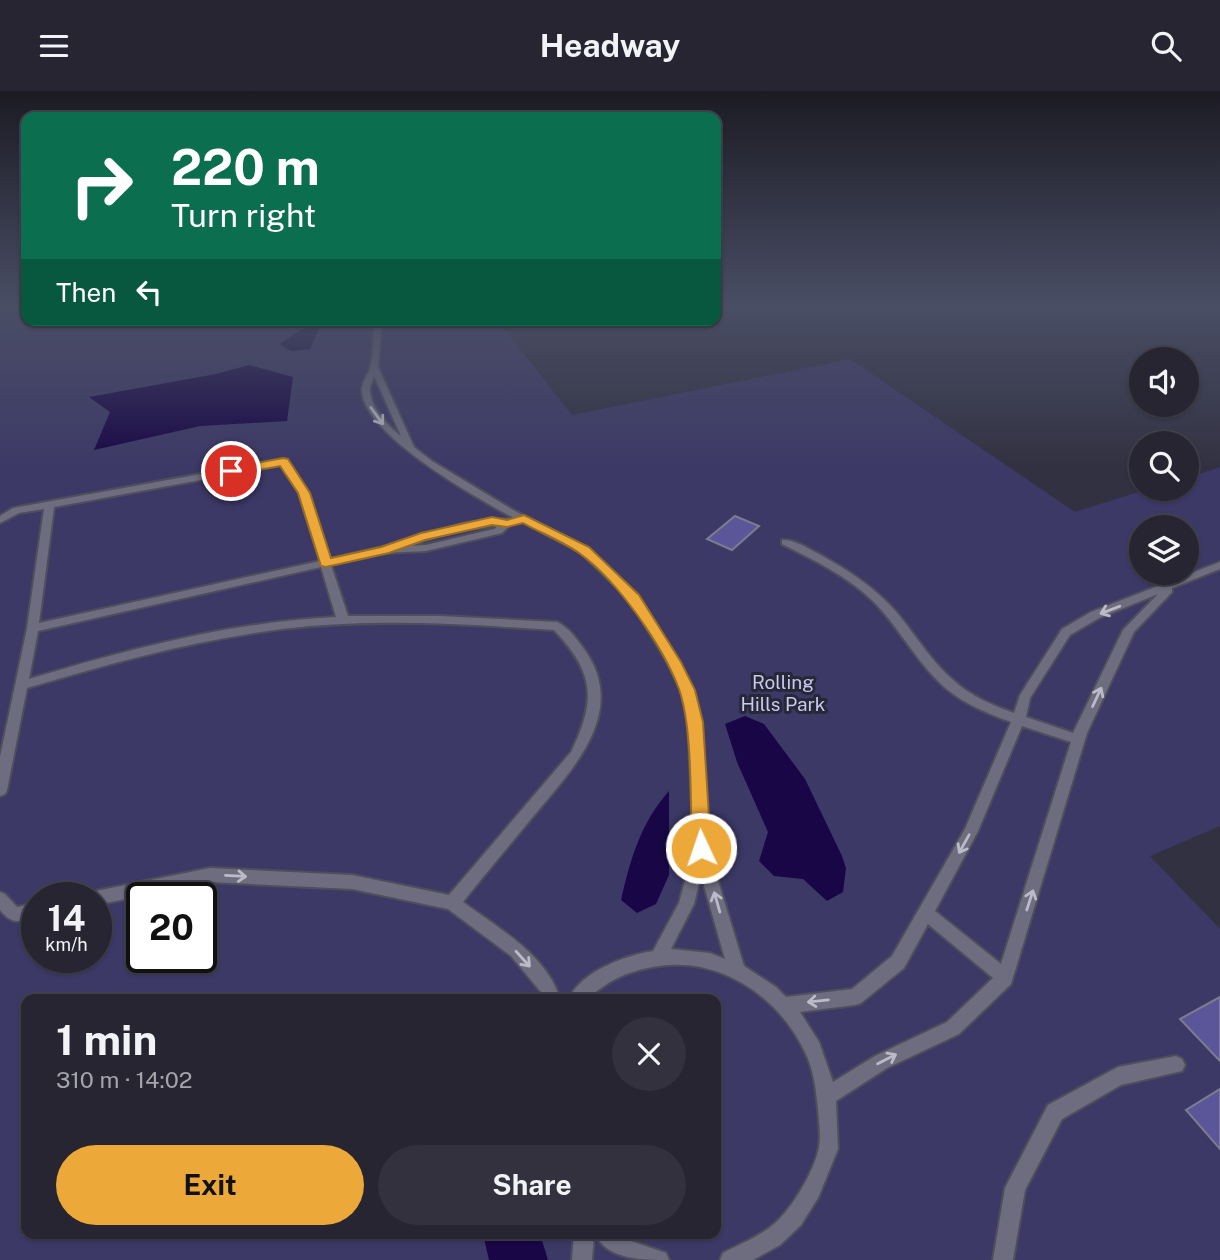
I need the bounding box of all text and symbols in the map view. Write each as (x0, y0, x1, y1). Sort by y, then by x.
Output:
icon: menu (35, 27, 73, 65)
text: Headway (540, 27, 680, 64)
icon: search (1147, 27, 1185, 65)
text: 220 m (171, 138, 320, 196)
icon: right (56, 140, 147, 231)
text: Turn right (171, 197, 316, 234)
icon: left (130, 273, 168, 311)
text: Then (56, 277, 116, 308)
map controls (1129, 347, 1199, 585)
button: sound (1129, 347, 1199, 417)
one-way arrow (370, 406, 385, 425)
button: search (1129, 431, 1199, 501)
pin (201, 441, 261, 501)
icon: arrive (212, 452, 250, 490)
button: layers (1129, 515, 1199, 585)
one-way arrow (1100, 604, 1121, 617)
park label: Rolling Hills Park (740, 671, 826, 715)
one-way arrow (1091, 687, 1104, 709)
position arrow (664, 811, 738, 885)
one-way arrow (957, 834, 971, 854)
one-way arrow (224, 870, 247, 883)
speed limit sign: 20 (126, 882, 217, 973)
one-way arrow (1025, 889, 1037, 911)
one-way arrow (710, 892, 723, 914)
text: 14 (48, 898, 85, 939)
text: km/h (45, 934, 88, 955)
one-way arrow (515, 949, 531, 967)
one-way arrow (808, 995, 830, 1008)
text: 1 min (56, 1015, 157, 1064)
button: close (612, 1017, 686, 1091)
one-way arrow (876, 1052, 897, 1066)
text: 310 m · 14:02 (56, 1066, 193, 1093)
button: Exit (56, 1145, 364, 1225)
button: Share (378, 1145, 686, 1225)

